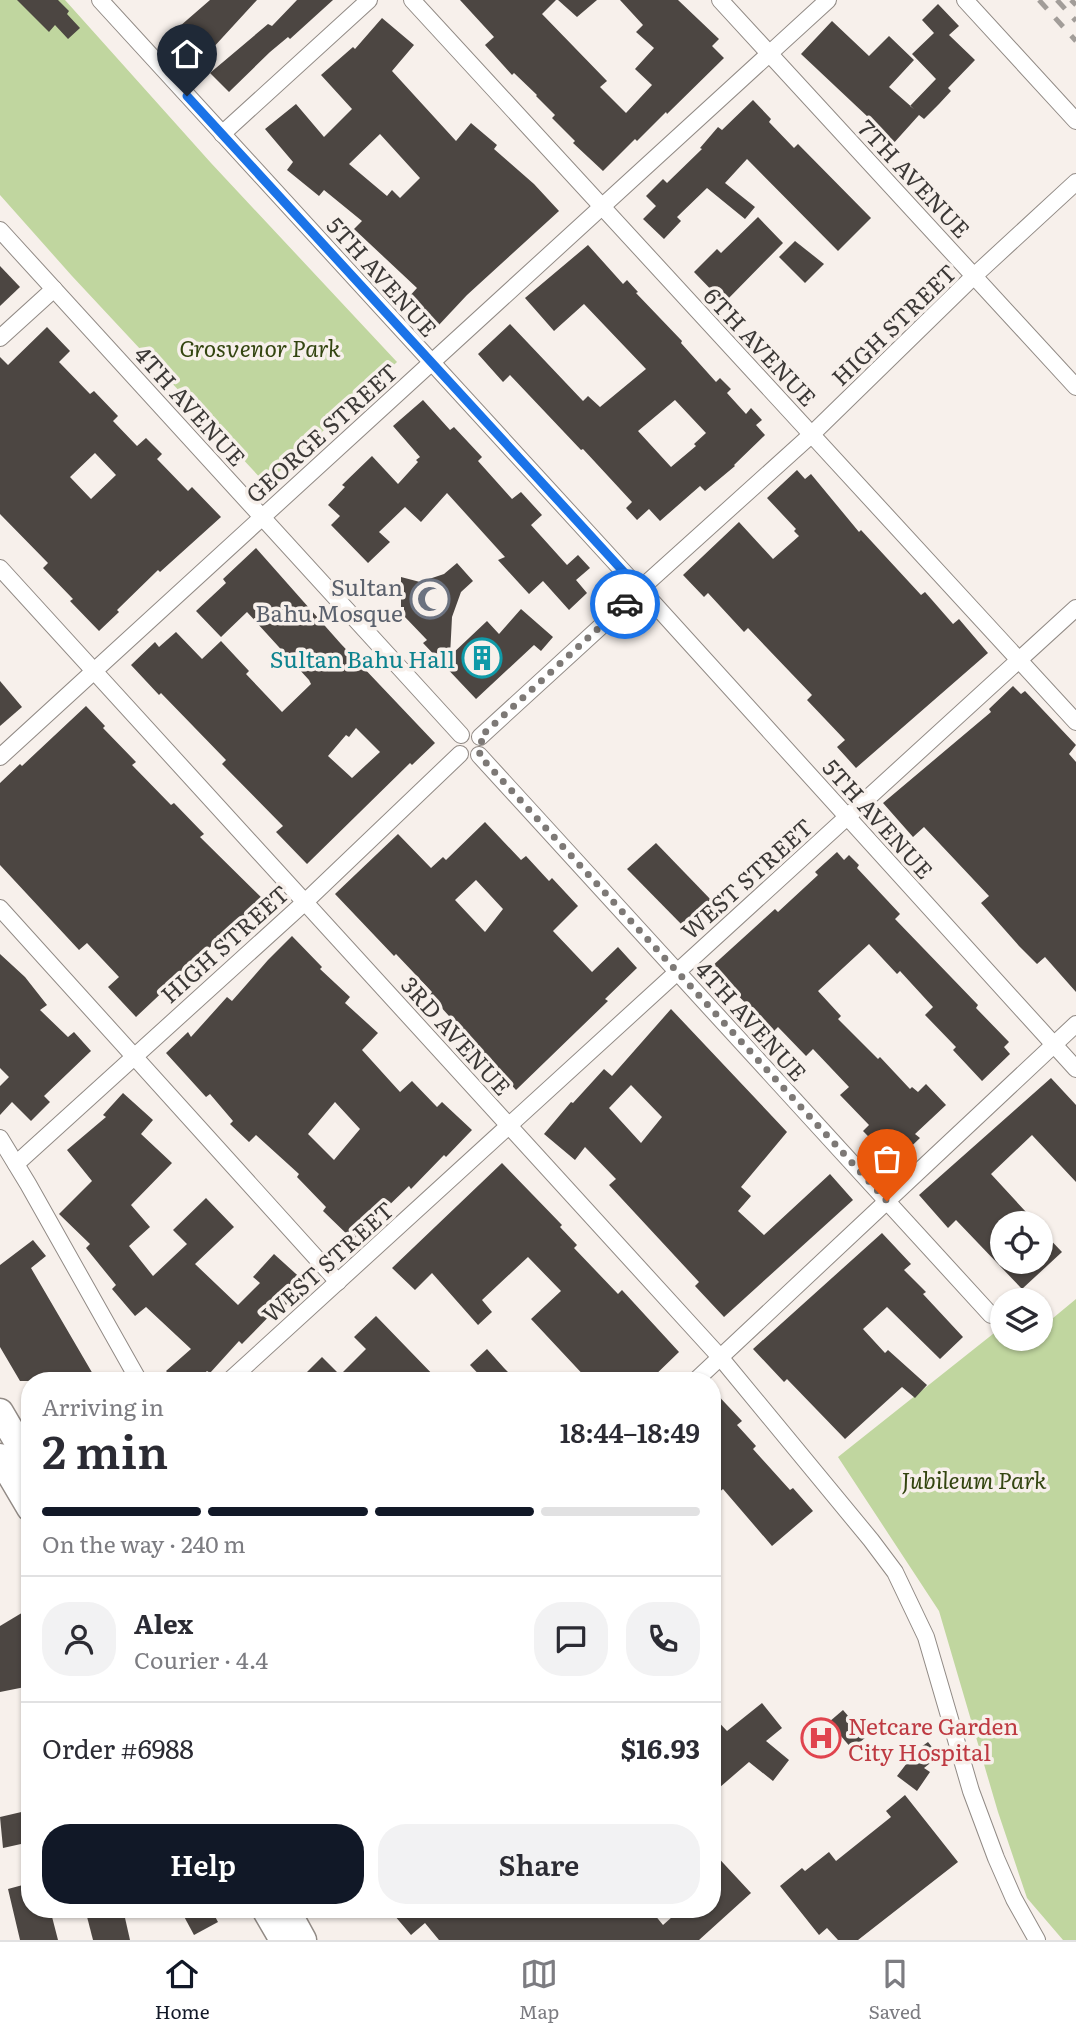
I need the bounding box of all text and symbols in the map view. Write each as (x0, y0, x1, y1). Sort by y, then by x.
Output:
pin (157, 24, 217, 96)
icon: home (168, 35, 206, 73)
street label: 7TH AVENUE (851, 111, 979, 245)
street label: 5TH AVENUE (320, 208, 446, 344)
street label: HIGH STREET (823, 255, 963, 393)
street label: 6TH AVENUE (697, 279, 825, 413)
park label: Grosvenor Park (179, 330, 341, 364)
street label: 4TH AVENUE (127, 337, 255, 473)
street label: GEORGE STREET (237, 354, 405, 510)
place label: Sultan Bahu Mosque (255, 569, 403, 629)
courier (590, 569, 660, 639)
mosque icon: Sultan Bahu Mosque (409, 578, 451, 620)
icon: car (606, 585, 644, 623)
building icon: Sultan Bahu Hall (461, 637, 503, 679)
place label: Sultan Bahu Hall (270, 641, 455, 675)
street label: 5TH AVENUE (816, 750, 942, 886)
street label: WEST STREET (673, 809, 820, 947)
street label: HIGH STREET (152, 876, 296, 1010)
street label: 4TH AVENUE (688, 952, 816, 1088)
street label: 3RD AVENUE (394, 968, 520, 1102)
pin (857, 1129, 917, 1201)
icon: bag (868, 1140, 906, 1178)
street label: WEST STREET (254, 1192, 401, 1330)
map controls (990, 1211, 1053, 1351)
button: locate (990, 1211, 1053, 1274)
button: layers (990, 1288, 1053, 1351)
text: Arriving in (42, 1389, 164, 1423)
text: 18:44–18:49 (560, 1412, 700, 1451)
text: 2 min (42, 1415, 168, 1483)
park label: Jubileum Park (901, 1462, 1047, 1496)
text: On the way · 240 m (42, 1526, 246, 1560)
button: person (42, 1602, 116, 1676)
button: chat (534, 1602, 608, 1676)
button: phone (626, 1602, 700, 1676)
text: Alex (134, 1603, 193, 1642)
text: Courier · 4.4 (134, 1642, 268, 1676)
place label: Netcare Garden City Hospital (848, 1708, 1019, 1768)
hospital icon: Netcare Garden City Hospital (800, 1717, 842, 1759)
text: Order #6988 (42, 1728, 194, 1767)
text: $16.93 (621, 1728, 700, 1767)
button: Help (42, 1824, 364, 1904)
button: Share (378, 1824, 700, 1904)
tab: Home (155, 1955, 210, 2025)
tab: Map (519, 1955, 559, 2025)
tab: Saved (868, 1955, 921, 2025)

